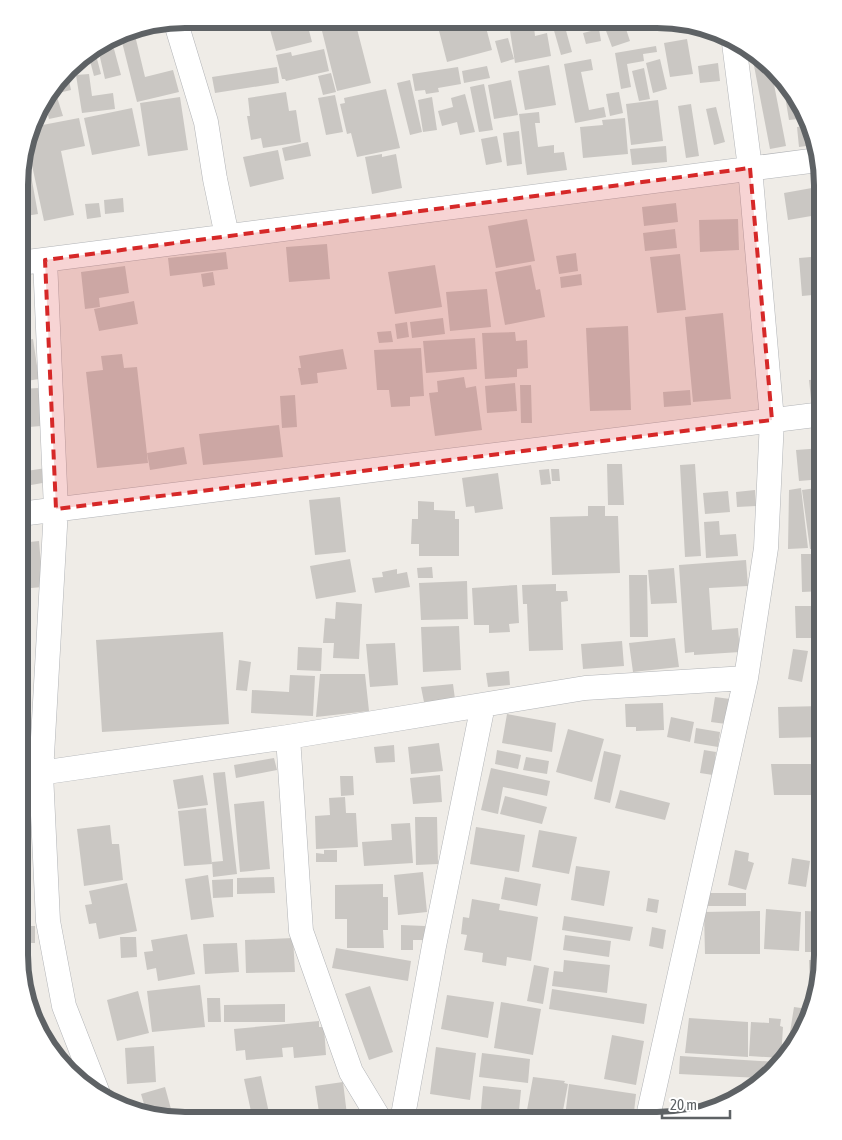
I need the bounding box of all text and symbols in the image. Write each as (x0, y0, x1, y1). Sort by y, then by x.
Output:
scale bar (662, 1088, 730, 1120)
text: 20 m (670, 1096, 697, 1113)

